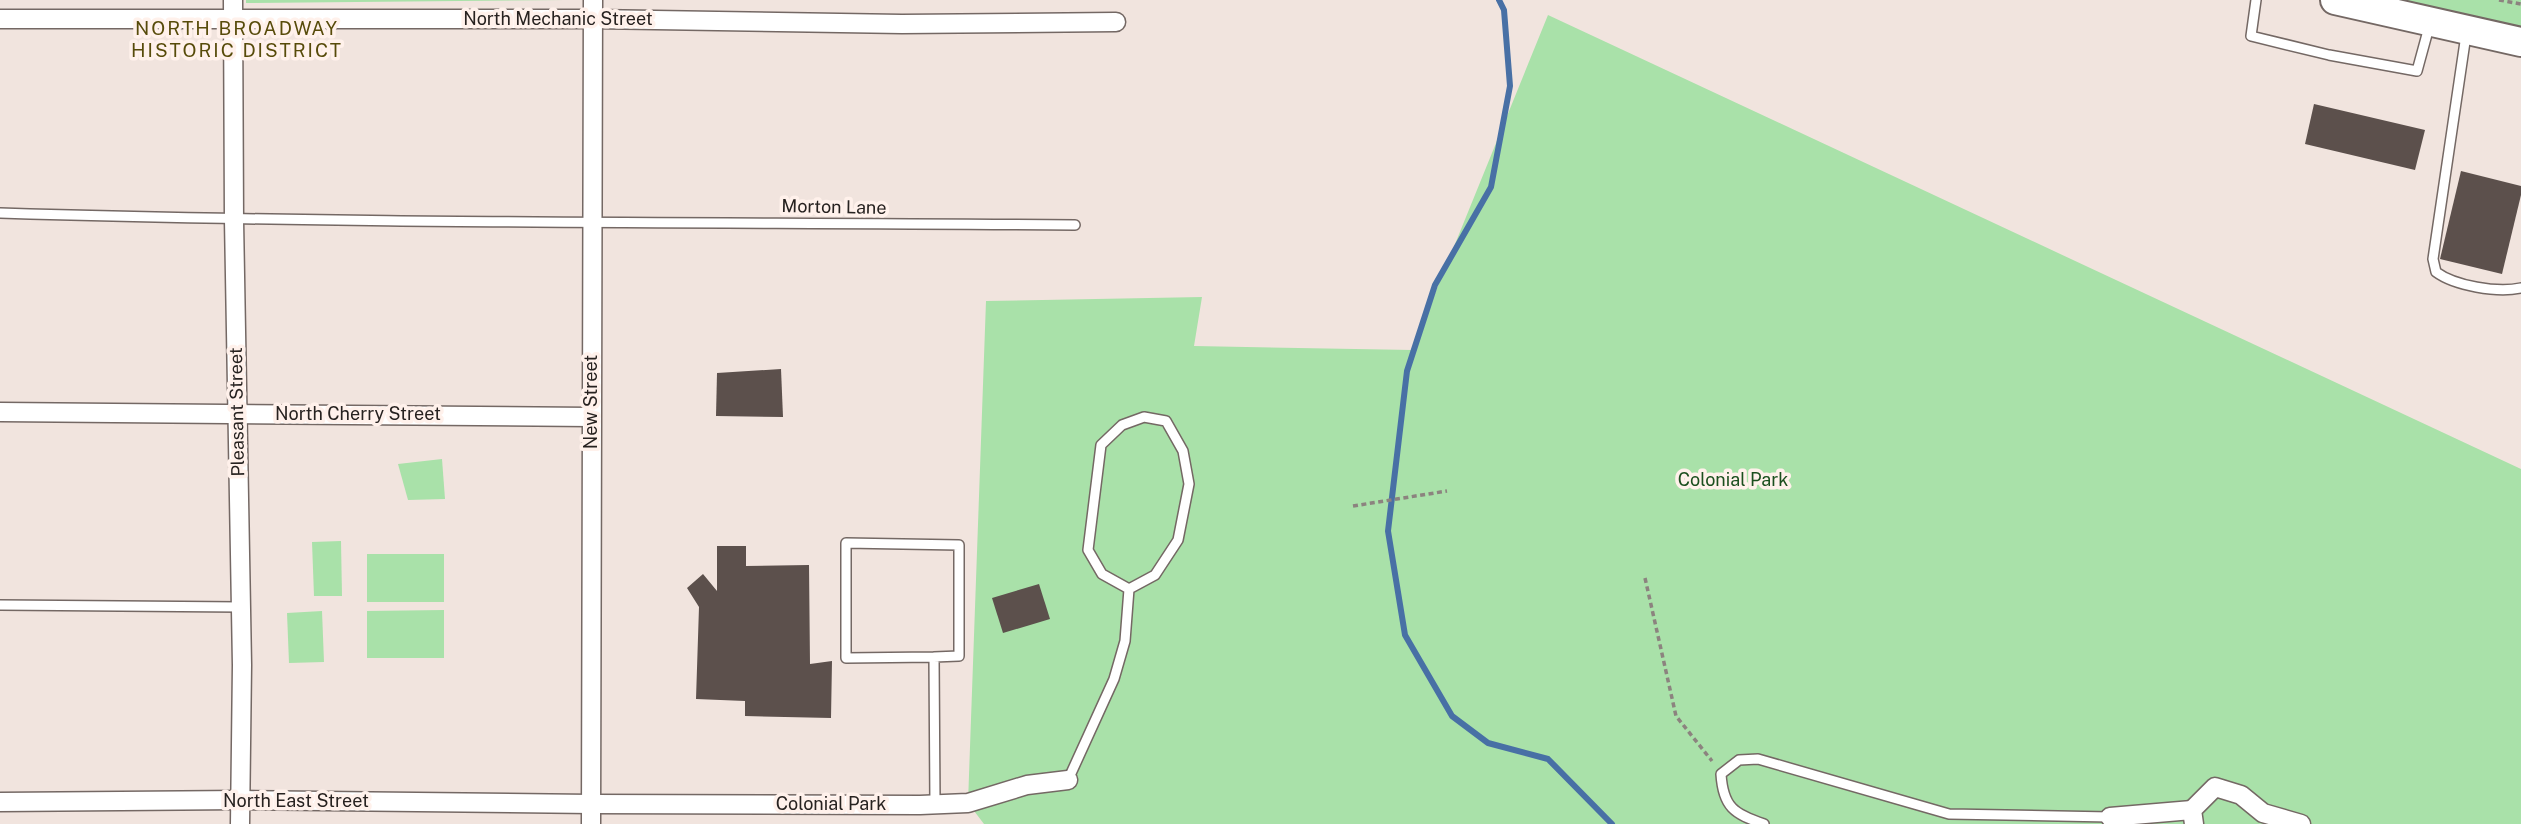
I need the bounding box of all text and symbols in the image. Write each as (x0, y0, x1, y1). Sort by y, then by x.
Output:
street label: North Mechanic Street (463, 8, 653, 29)
district label: NORTH BROADWAY HISTORIC DISTRICT (131, 17, 343, 61)
street label: Morton Lane (781, 195, 887, 218)
street label: Pleasant Street (225, 347, 248, 477)
street label: New Street (580, 355, 601, 449)
street label: North Cherry Street (275, 403, 441, 424)
park label: Colonial Park (1678, 469, 1788, 490)
street label: North East Street (223, 790, 369, 811)
street label: Colonial Park (776, 793, 886, 814)

